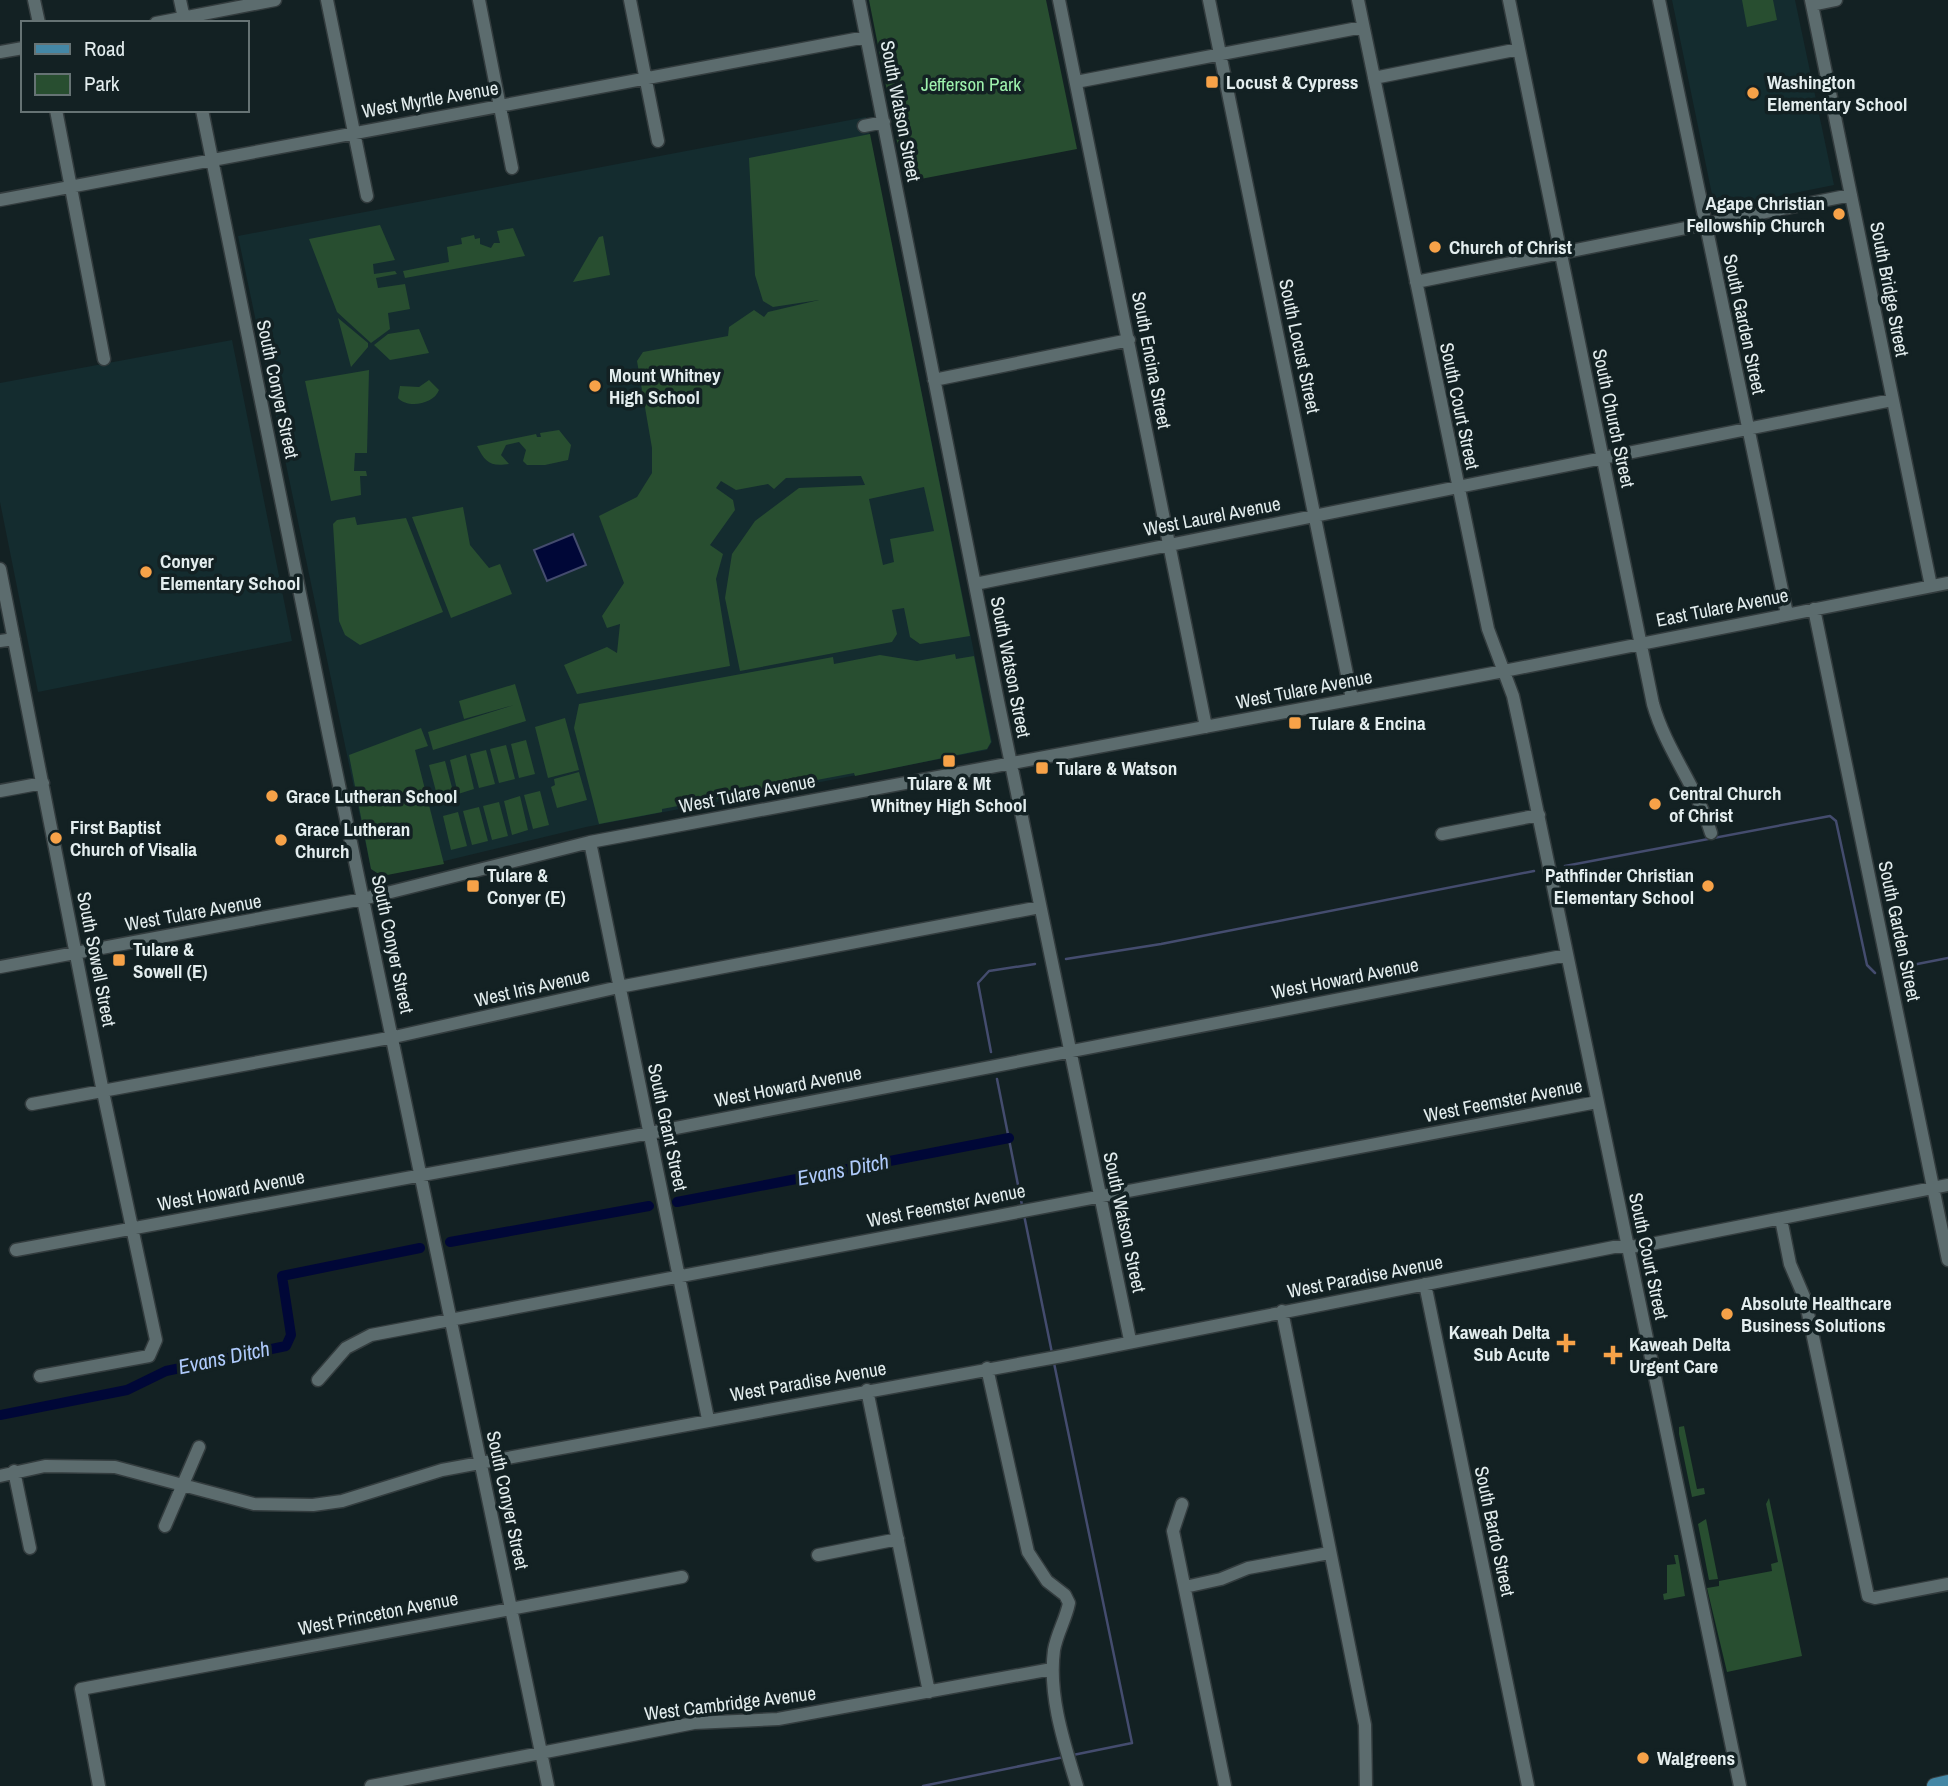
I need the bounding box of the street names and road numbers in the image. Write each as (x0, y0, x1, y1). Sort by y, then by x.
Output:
street label: South Watson Street (875, 38, 928, 184)
street label: West Myrtle Avenue (360, 74, 500, 124)
street label: South Bridge Street (1864, 219, 1916, 359)
street label: South Garden Street (1717, 251, 1773, 397)
street label: South Locust Street (1273, 276, 1327, 416)
street label: South Encina Street (1126, 289, 1178, 432)
street label: South Conyer Street (251, 317, 306, 461)
street label: South Court Street (1434, 340, 1486, 472)
street label: South Church Street (1587, 346, 1642, 490)
street label: West Laurel Avenue (1141, 490, 1283, 542)
street label: East Tulare Avenue (1654, 581, 1790, 633)
street label: South Watson Street (985, 594, 1038, 740)
street label: West Tulare Avenue (1234, 663, 1374, 715)
street label: West Tulare Avenue (677, 767, 817, 819)
street label: South Garden Street (1872, 858, 1928, 1004)
street label: South Conyer Street (366, 872, 421, 1016)
street label: West Tulare Avenue (123, 887, 263, 937)
street label: South Sowell Street (71, 889, 123, 1029)
street label: West Howard Avenue (1269, 951, 1421, 1005)
street label: West Iris Avenue (472, 961, 592, 1013)
street label: West Howard Avenue (712, 1059, 864, 1113)
street label: South Grant Street (642, 1061, 694, 1194)
street label: West Feemster Avenue (1422, 1072, 1584, 1128)
street label: South Watson Street (1097, 1149, 1153, 1295)
street label: West Howard Avenue (155, 1163, 307, 1217)
street label: West Feemster Avenue (865, 1177, 1027, 1233)
street label: South Court Street (1623, 1190, 1675, 1322)
street label: West Paradise Avenue (1285, 1248, 1445, 1304)
street label: West Paradise Avenue (728, 1354, 888, 1408)
street label: South Conyer Street (481, 1428, 536, 1572)
street label: South Bardo Street (1469, 1463, 1522, 1599)
street label: West Princeton Avenue (296, 1585, 460, 1641)
street label: West Cambridge Avenue (643, 1680, 817, 1726)

